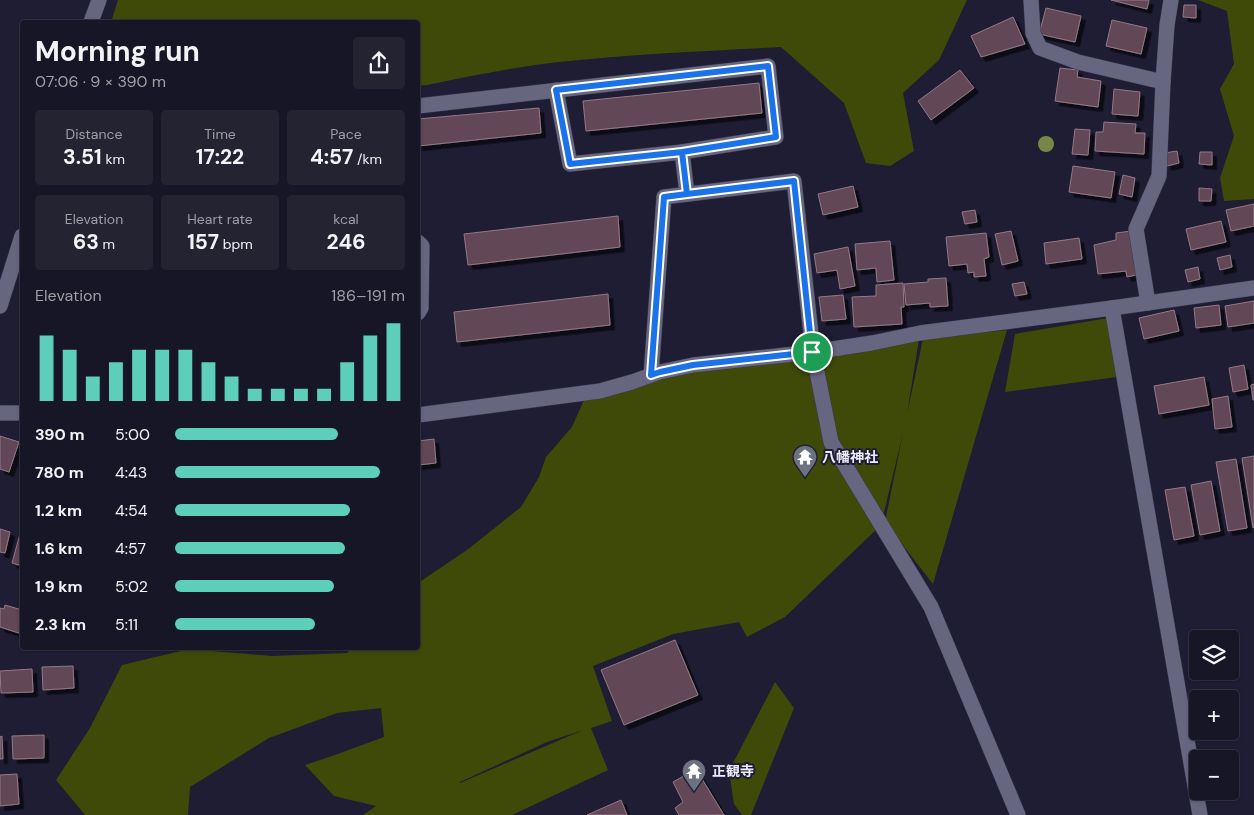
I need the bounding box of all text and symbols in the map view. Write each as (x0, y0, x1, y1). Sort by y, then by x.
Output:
text: Morning run (35, 33, 200, 70)
button: share (353, 37, 405, 89)
text: 07:06 · 9 × 390 m (35, 71, 166, 92)
text: Distance (66, 125, 122, 143)
text: Time (204, 125, 236, 143)
text: Pace (330, 125, 362, 143)
text: 3.51 (63, 143, 102, 171)
text: 17:22 (196, 143, 244, 171)
text: 4:57 (310, 143, 353, 171)
text: km (102, 150, 125, 168)
text: /km (353, 150, 382, 168)
text: Elevation (65, 210, 123, 228)
text: Heart rate (187, 210, 253, 228)
text: kcal (333, 210, 359, 228)
text: 63 (73, 228, 99, 256)
text: 157 (187, 228, 219, 256)
text: 246 (327, 228, 365, 256)
text: m (99, 235, 115, 253)
text: bpm (219, 235, 253, 253)
text: Elevation (35, 285, 102, 306)
text: 186–191 m (331, 285, 405, 306)
pin (791, 331, 833, 373)
icon: arrive (798, 338, 826, 366)
text: 390 m (35, 424, 85, 445)
text: 5:00 (115, 424, 150, 445)
temple icon: 八幡神社 (792, 444, 818, 478)
place label: 八幡神社 (822, 448, 878, 466)
text: 780 m (35, 462, 84, 483)
text: 4:43 (115, 462, 147, 483)
text: 1.2 km (35, 500, 82, 521)
text: 4:54 (115, 500, 147, 521)
text: 1.6 km (35, 538, 83, 559)
text: 4:57 (115, 538, 146, 559)
text: 1.9 km (35, 576, 83, 597)
text: 5:02 (115, 576, 148, 597)
text: 2.3 km (35, 614, 86, 635)
text: 5:11 (115, 614, 138, 635)
map controls (1189, 630, 1239, 800)
button: layers (1189, 630, 1239, 680)
button: + (1189, 690, 1239, 740)
button: − (1189, 750, 1239, 800)
temple icon: 正観寺 (681, 758, 707, 792)
place label: 正観寺 (712, 762, 754, 780)

